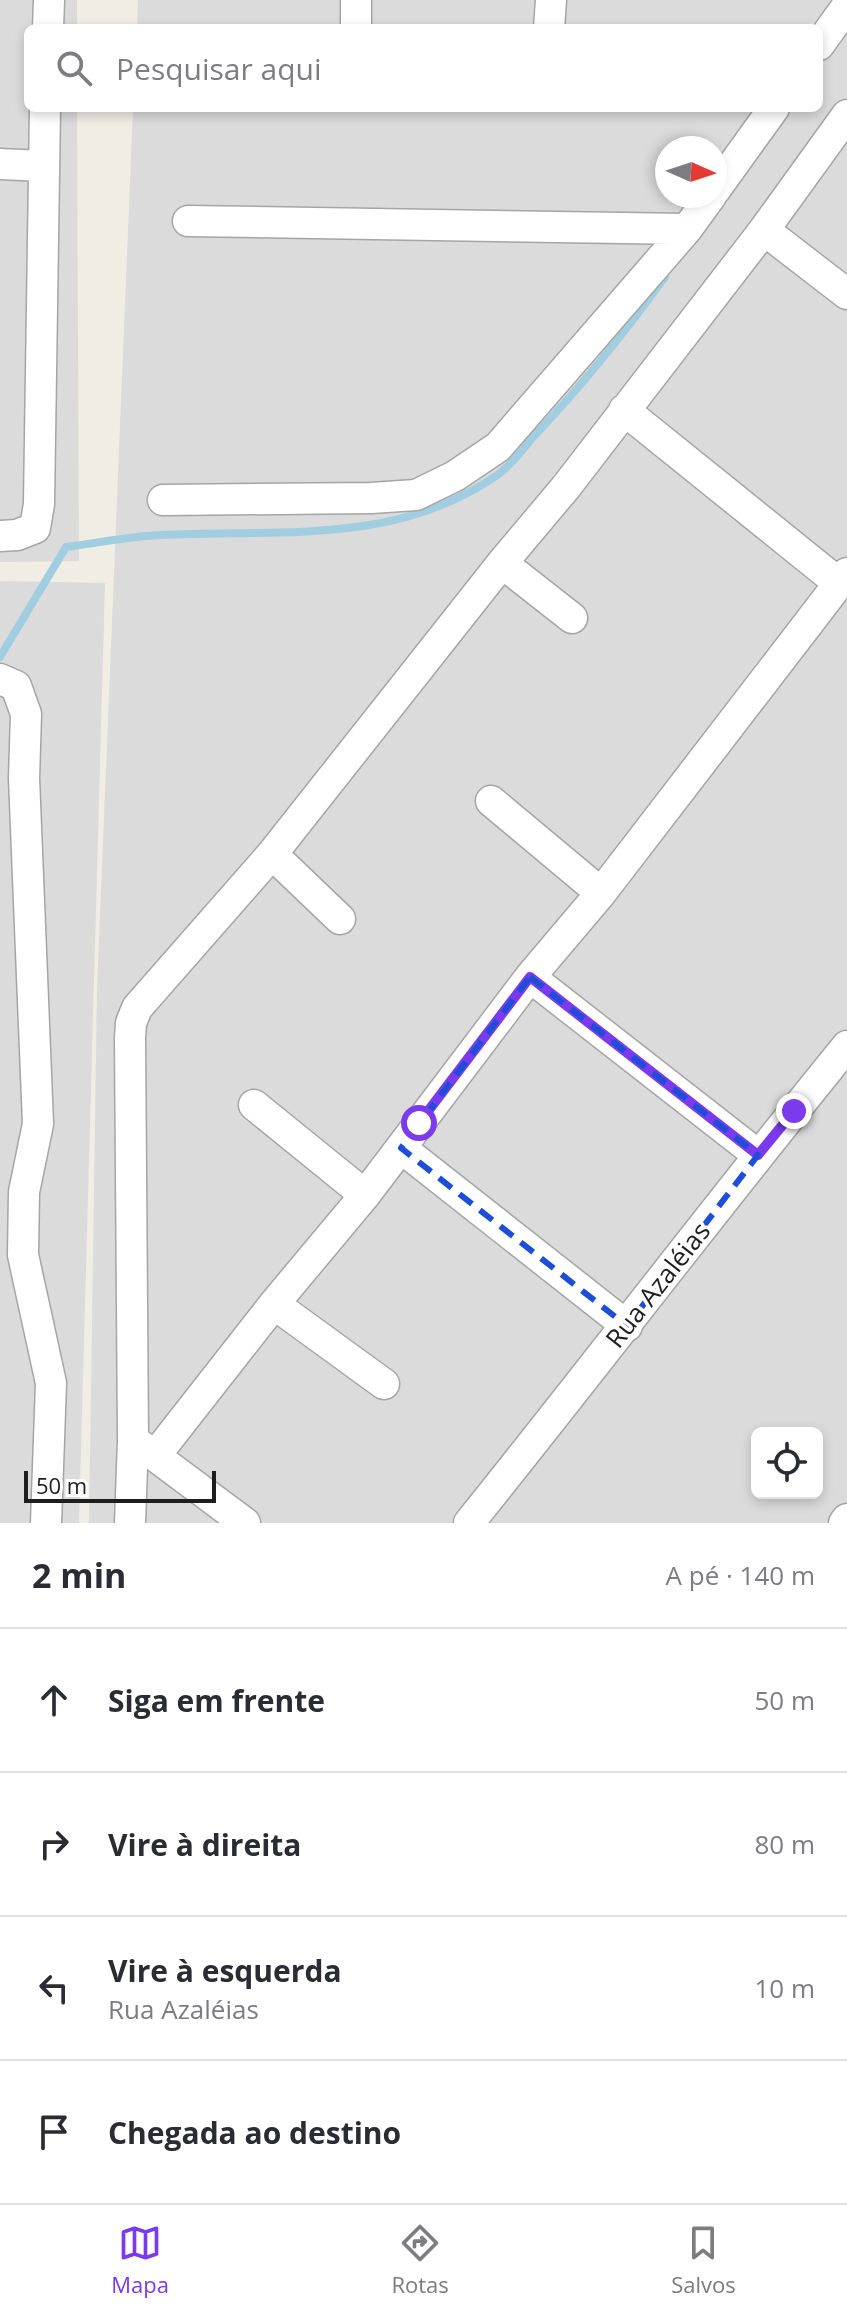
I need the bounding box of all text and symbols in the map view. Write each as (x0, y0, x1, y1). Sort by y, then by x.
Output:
search box (24, 24, 823, 112)
icon: search (52, 46, 96, 90)
text: Pesquisar aqui (116, 48, 322, 89)
north arrow (655, 136, 727, 208)
route end (776, 1093, 812, 1129)
route start (401, 1105, 437, 1141)
street label: Rua Azaléias (597, 1214, 718, 1355)
map controls (751, 1427, 823, 1499)
button: locate (751, 1427, 823, 1499)
scale bar (24, 1467, 216, 1503)
text: 50 m (36, 1470, 87, 1500)
text: 2 min (32, 1552, 126, 1598)
text: A pé · 140 m (666, 1557, 815, 1593)
icon: ahead (32, 1678, 76, 1722)
text: Siga em frente (108, 1680, 325, 1721)
text: 50 m (754, 1682, 815, 1718)
icon: right (32, 1822, 76, 1866)
text: Vire à direita (108, 1824, 302, 1865)
text: 80 m (754, 1826, 815, 1862)
text: Vire à esquerda (108, 1950, 342, 1991)
icon: left (32, 1966, 76, 2010)
text: 10 m (754, 1970, 815, 2006)
text: Rua Azaléias (108, 1991, 259, 2027)
icon: arrive (32, 2110, 76, 2154)
text: Chegada ao destino (108, 2112, 401, 2153)
tab: Mapa (111, 2221, 169, 2299)
tab: Rotas (391, 2221, 449, 2299)
tab: Salvos (671, 2221, 736, 2299)

